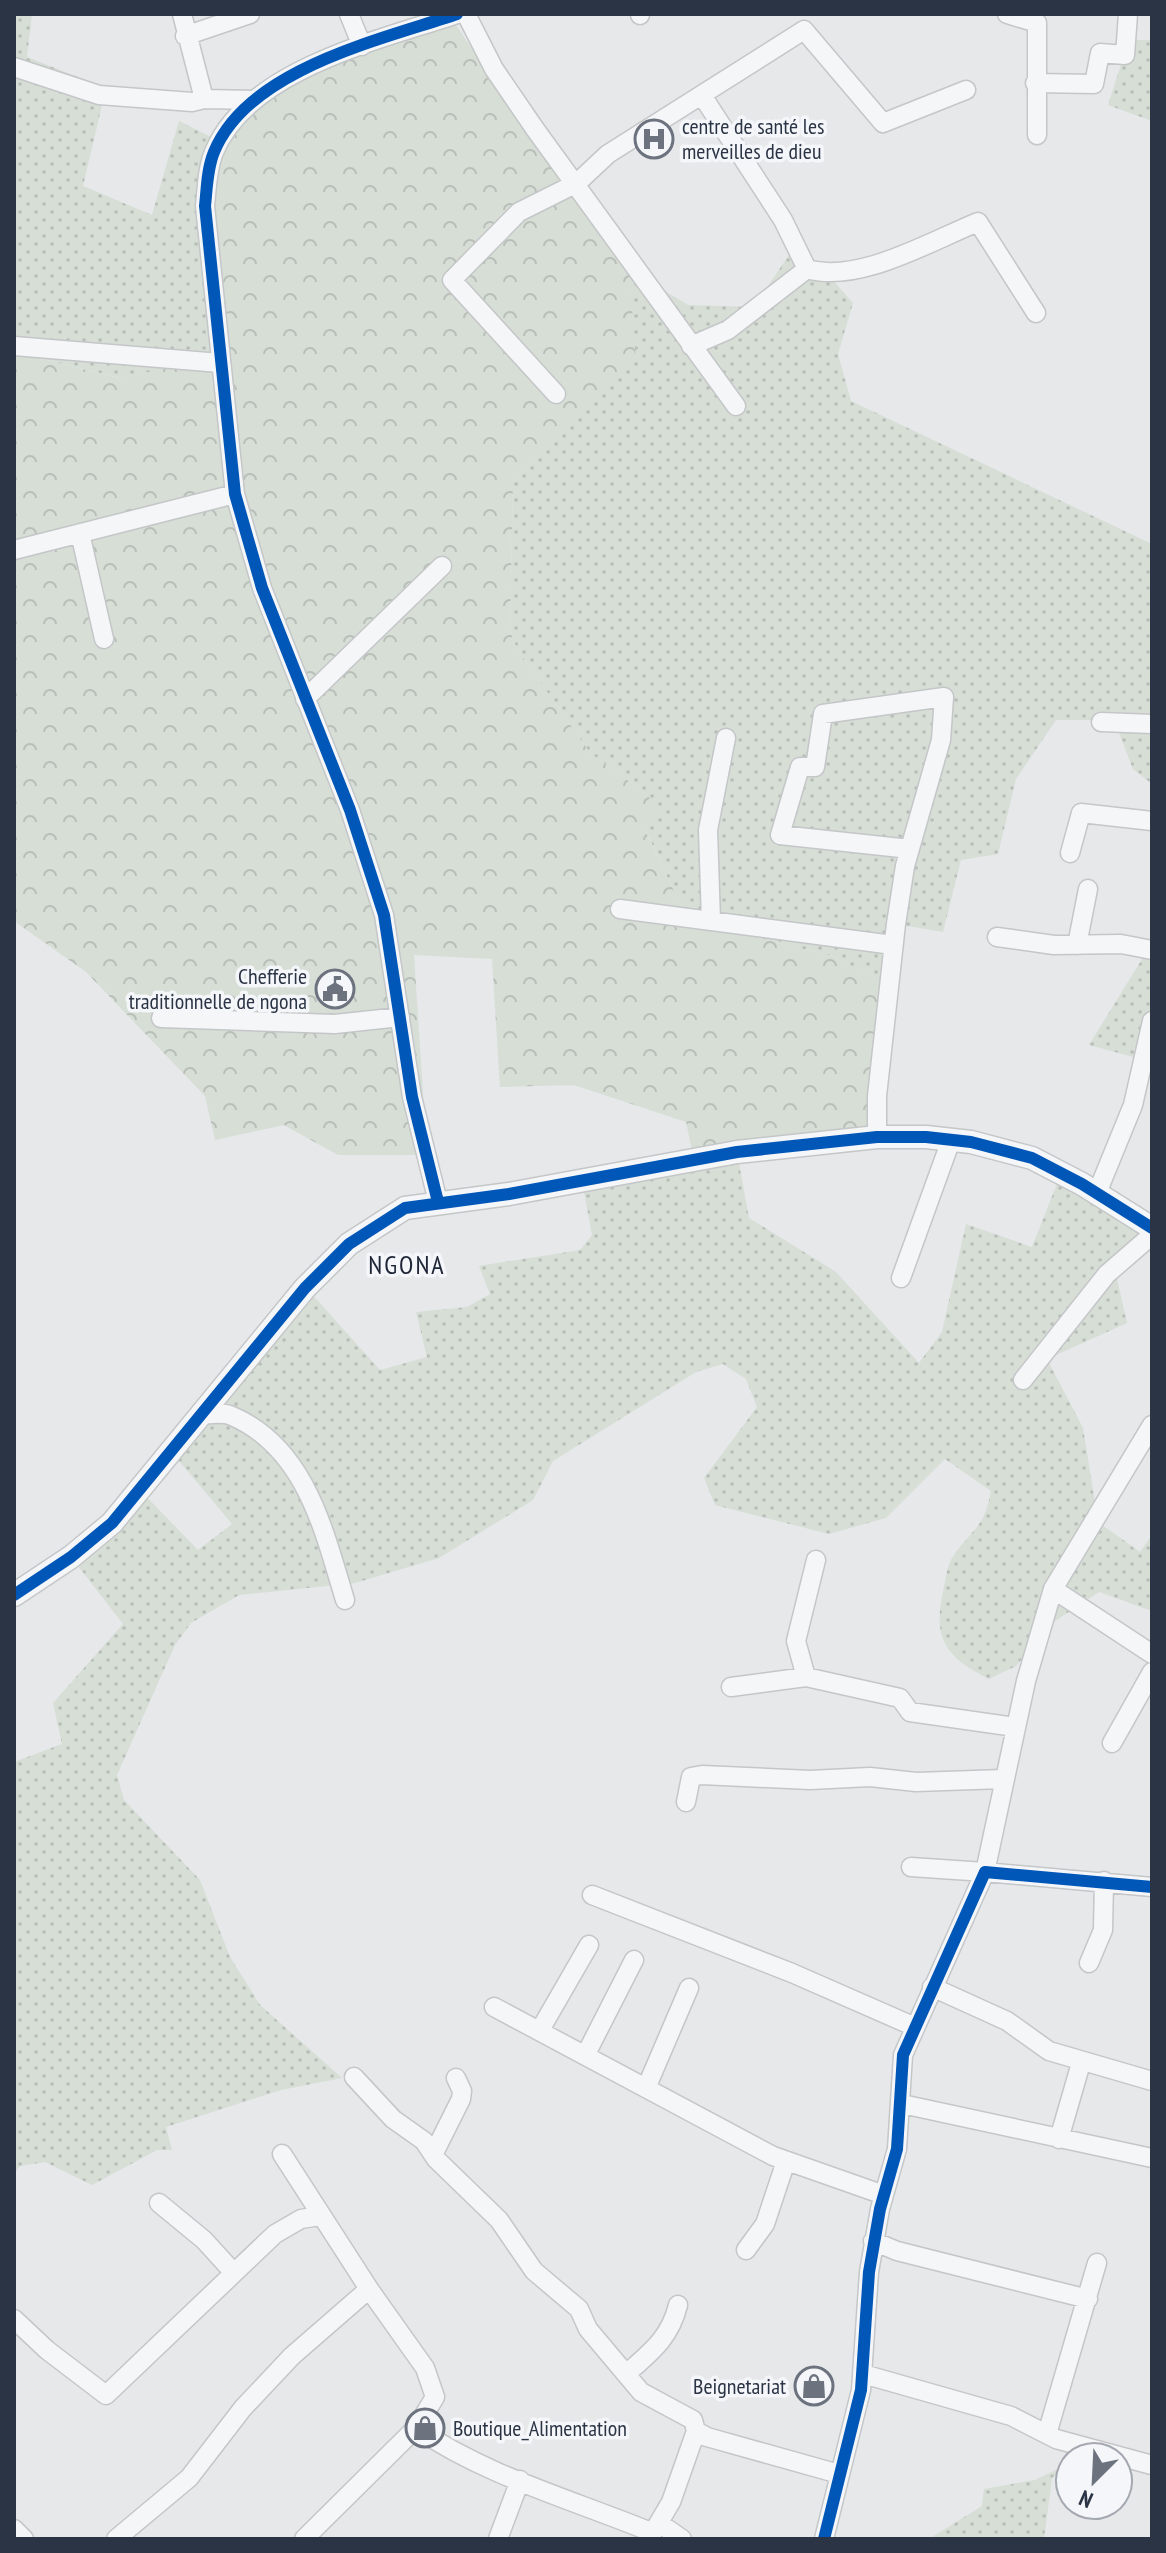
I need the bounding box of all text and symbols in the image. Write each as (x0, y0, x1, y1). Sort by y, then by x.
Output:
place label: centre de santé les merveilles de dieu (682, 112, 824, 165)
hospital icon: centre de santé les merveilles de dieu (633, 118, 675, 160)
place label: Chefferie traditionnelle de ngona (129, 962, 307, 1015)
public building icon: Chefferie traditionnelle de ngona (314, 968, 356, 1010)
district label: NGONA (368, 1248, 446, 1281)
shop icon: Beignetariat (793, 2365, 835, 2407)
place label: Beignetariat (693, 2372, 786, 2400)
shop icon: Boutique_Alimentation (404, 2407, 446, 2449)
place label: Boutique_Alimentation (453, 2414, 627, 2442)
north arrow (1054, 2441, 1134, 2521)
text: N (1075, 2484, 1097, 2514)

